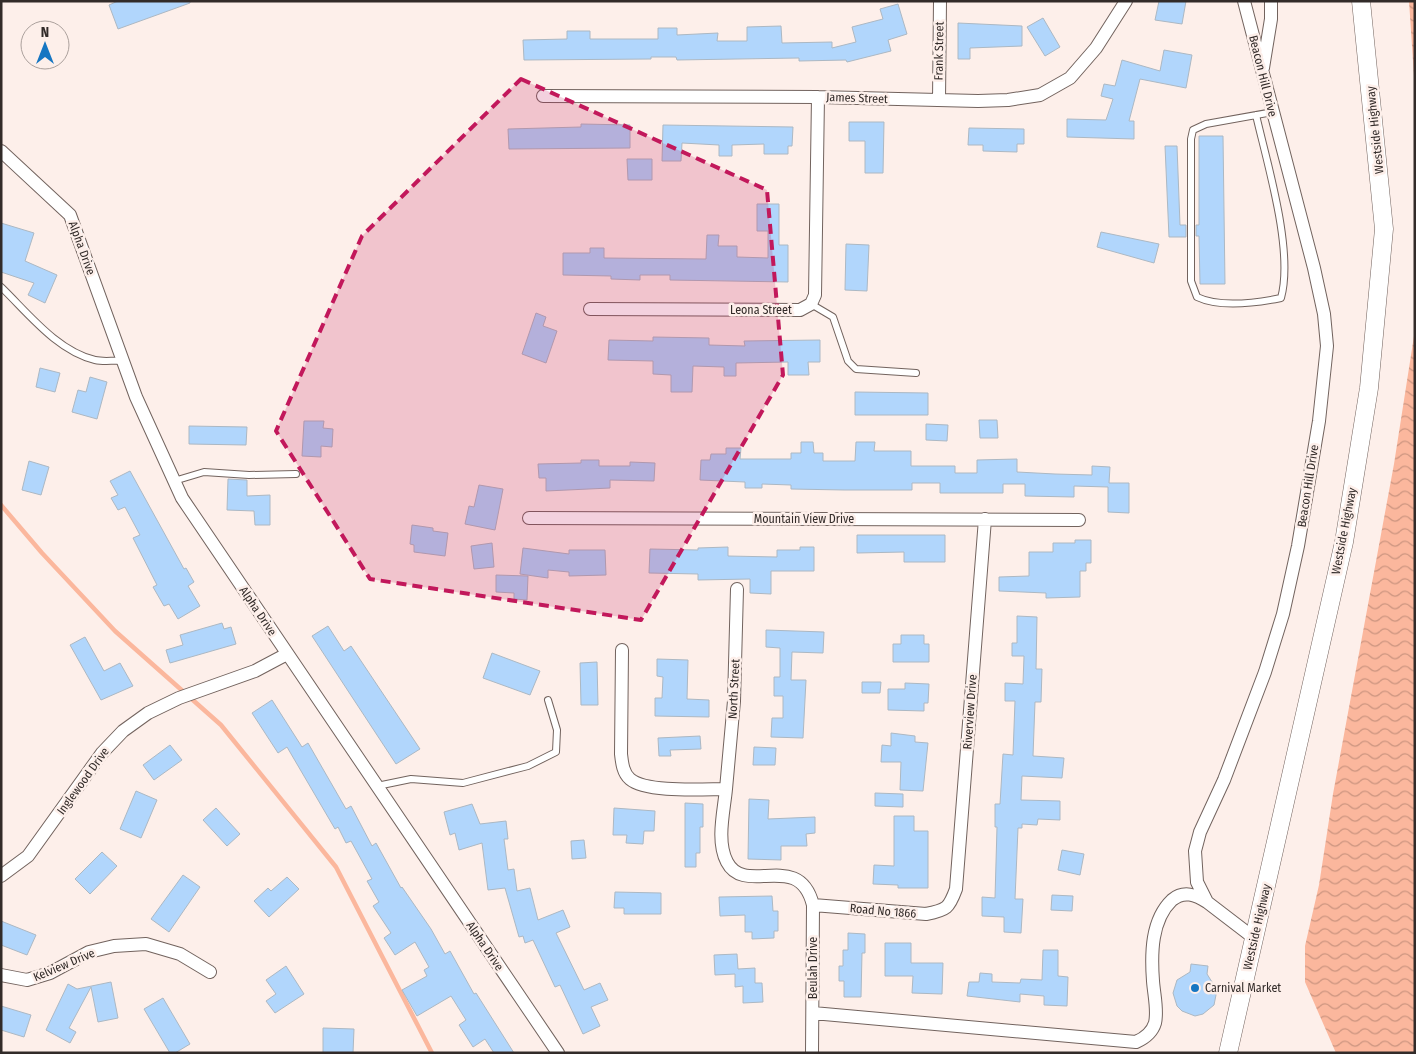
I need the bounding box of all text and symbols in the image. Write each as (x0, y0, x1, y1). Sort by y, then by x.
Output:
north arrow (20, 20, 70, 70)
street label: Frank Street (931, 21, 947, 81)
text: N (41, 24, 49, 41)
street label: Beacon Hill Drive (1246, 34, 1280, 118)
street label: Westside Highway (1363, 85, 1387, 175)
street label: James Street (826, 90, 888, 106)
street label: Alpha Drive (66, 219, 98, 277)
street label: Leona Street (730, 303, 792, 317)
street label: Beacon Hill Drive (1295, 444, 1321, 528)
street label: Westside Highway (1329, 486, 1359, 576)
street label: Mountain View Drive (754, 512, 854, 526)
street label: Alpha Drive (236, 584, 280, 638)
street label: North Street (725, 658, 743, 720)
street label: Riverview Drive (960, 674, 980, 750)
street label: Inglewood Drive (54, 745, 112, 817)
street label: Westside Highway (1240, 882, 1274, 972)
street label: Road No 1866 (849, 901, 917, 921)
street label: Alpha Drive (463, 919, 507, 973)
street label: Beulah Drive (806, 937, 820, 999)
street label: Kelview Drive (31, 946, 97, 984)
place label: Carnival Market (1205, 981, 1281, 995)
marker: Carnival Market (1189, 982, 1201, 994)

